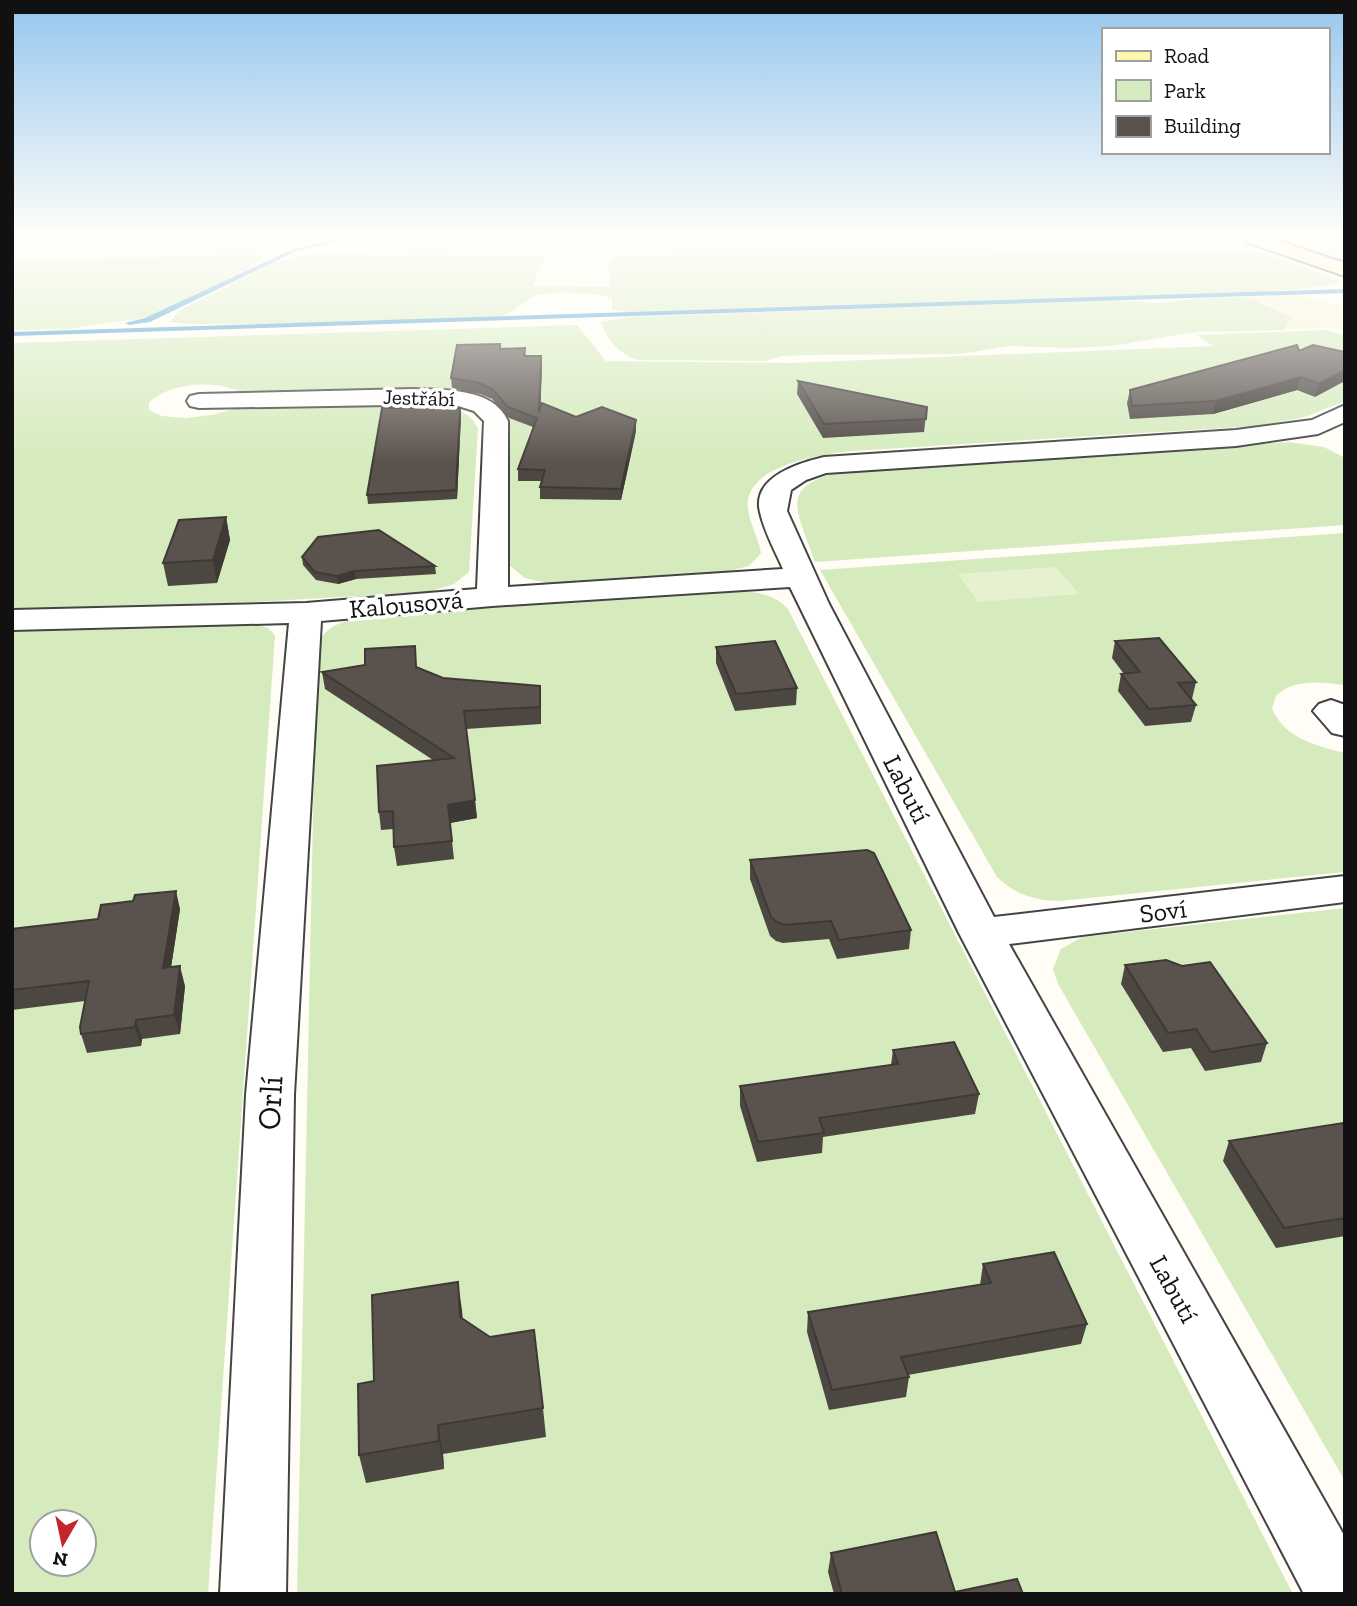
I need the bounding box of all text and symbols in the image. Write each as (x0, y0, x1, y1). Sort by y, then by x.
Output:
legend (1102, 28, 1329, 154)
text: Road (1164, 43, 1210, 68)
text: Park (1164, 78, 1206, 103)
text: Building (1164, 113, 1241, 138)
street label: Jestřábí (383, 384, 456, 411)
street label: Kalousová (348, 583, 465, 625)
street label: Labutí (876, 750, 938, 828)
street label: Soví (1138, 892, 1188, 930)
street label: Orlí (250, 1075, 290, 1131)
street label: Labutí (1143, 1250, 1205, 1328)
north arrow (28, 1508, 98, 1578)
text: N (51, 1547, 69, 1572)

